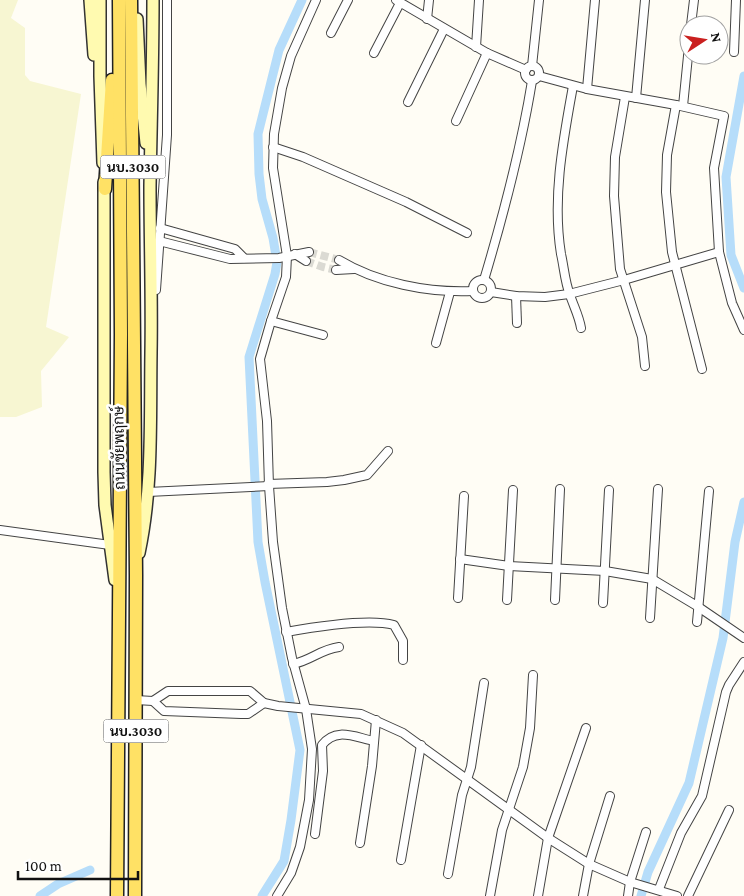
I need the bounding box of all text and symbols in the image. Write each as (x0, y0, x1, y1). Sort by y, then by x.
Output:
north arrow (679, 15, 729, 65)
text: N (708, 31, 726, 44)
road number: นบ.3030 (100, 156, 166, 178)
street label: ถนนชัยพฤกษ์ (108, 405, 129, 490)
road number: นบ.3030 (104, 719, 168, 742)
scale bar (18, 848, 138, 880)
text: 100 m (25, 858, 62, 874)

